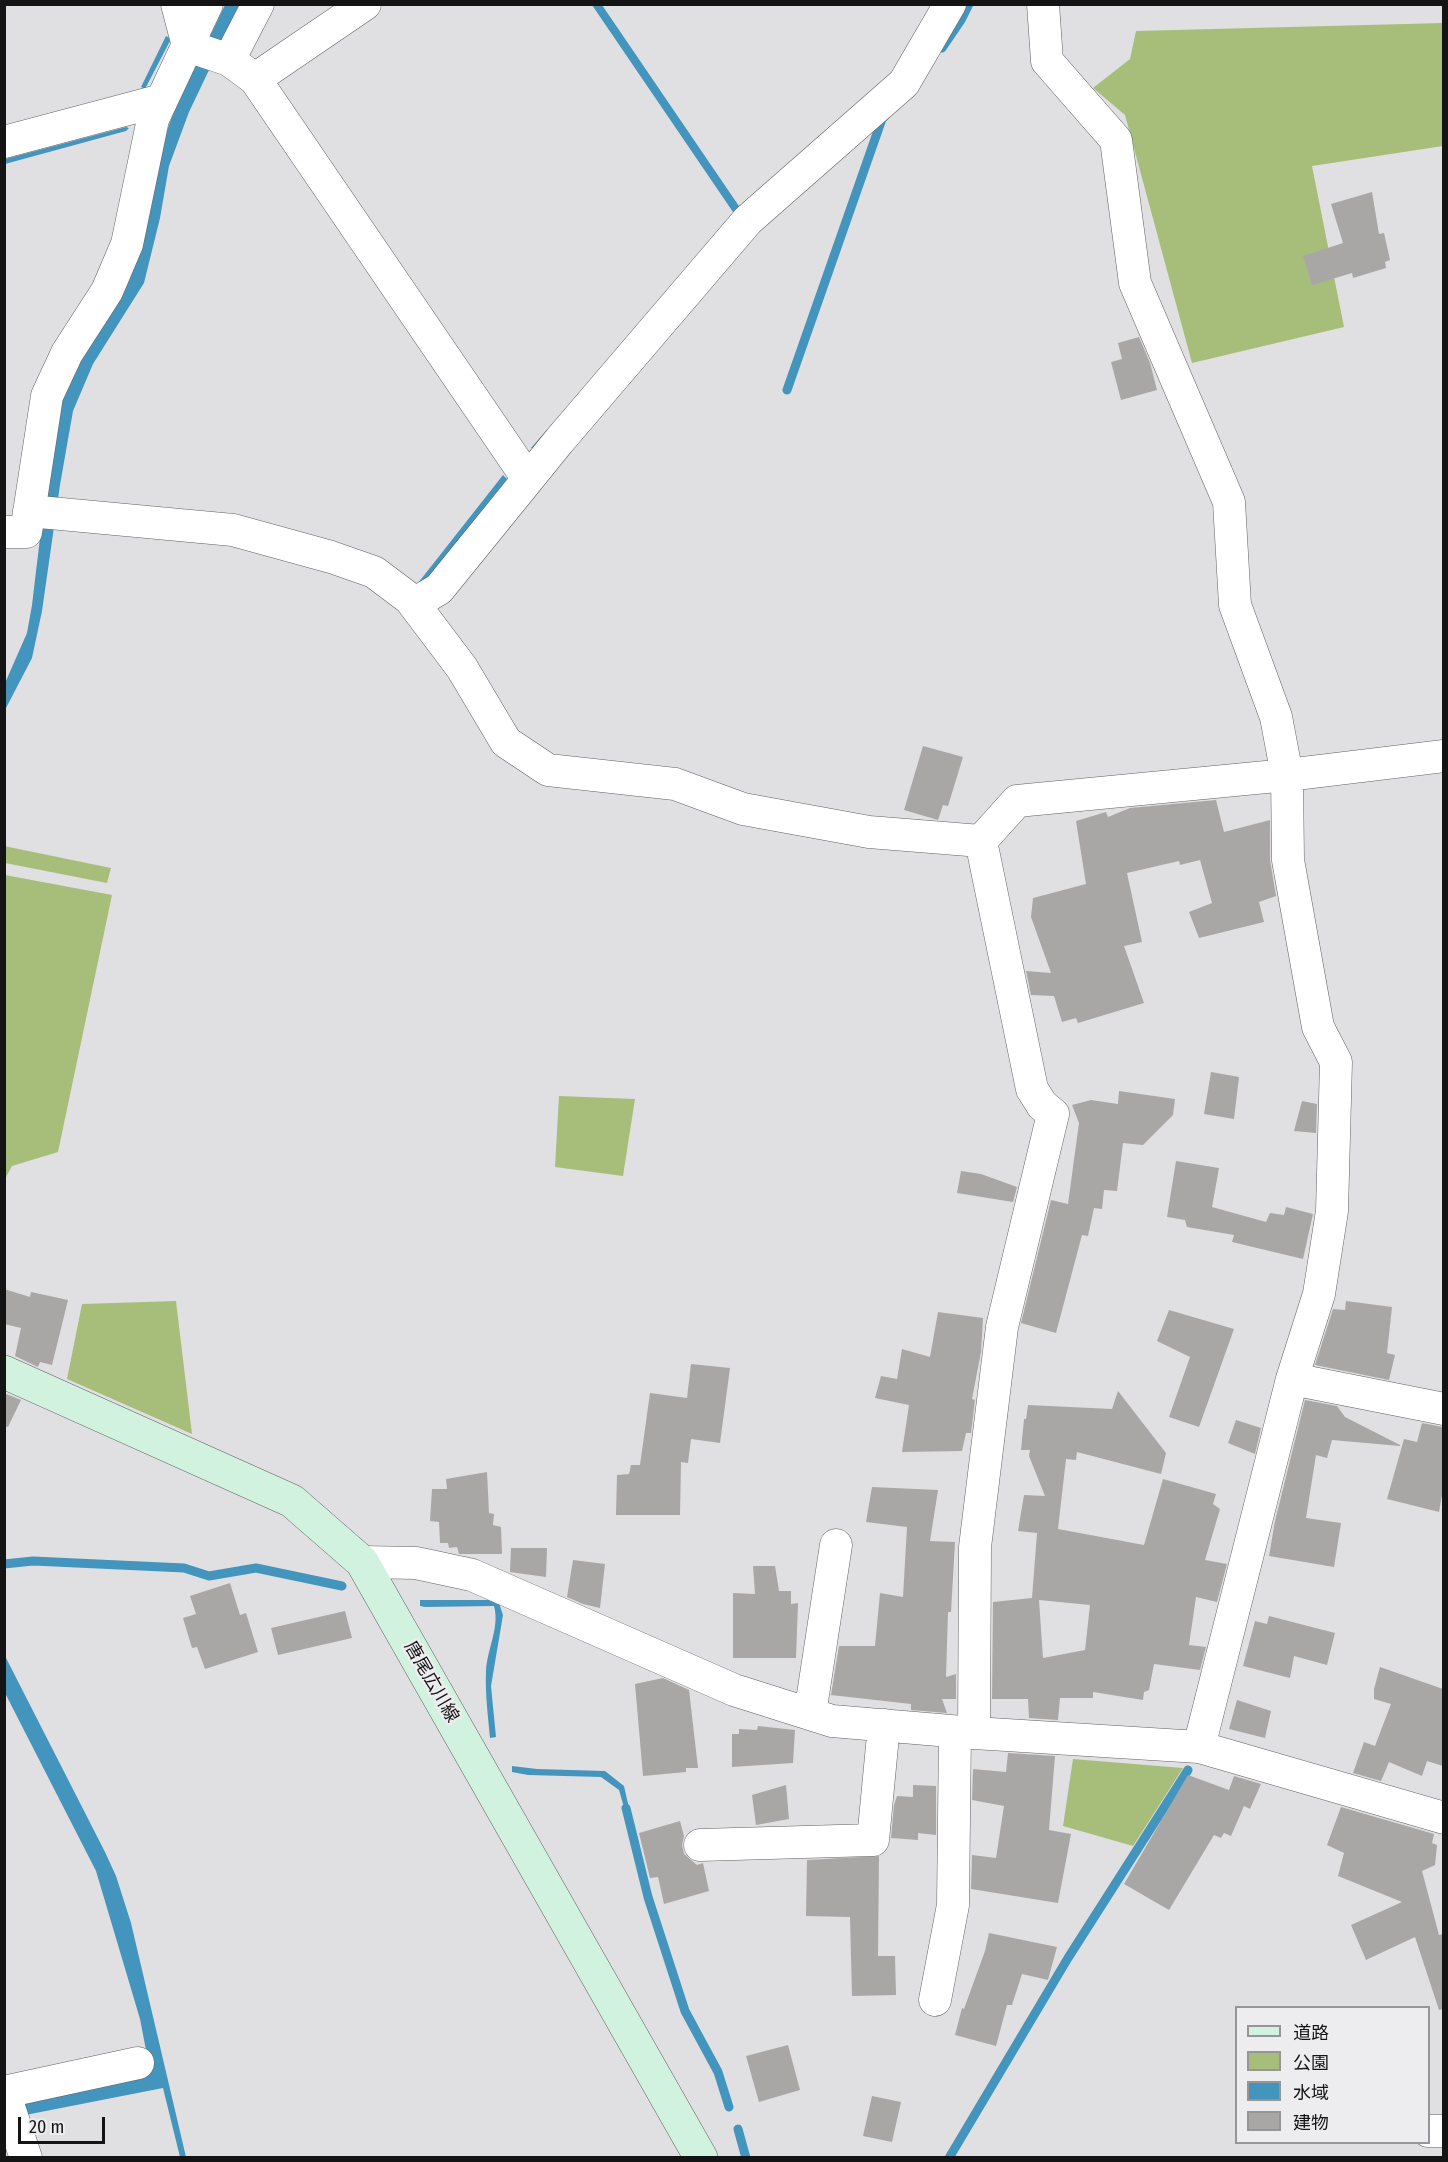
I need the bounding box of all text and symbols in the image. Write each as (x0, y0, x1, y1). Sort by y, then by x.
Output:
street label: 唐尾広川線 (399, 1638, 463, 1726)
legend (1235, 2006, 1430, 2144)
text: 道路 (1293, 2022, 1329, 2044)
text: 公園 (1293, 2052, 1329, 2074)
text: 水域 (1293, 2082, 1329, 2104)
scale bar (21, 2105, 108, 2143)
text: 建物 (1293, 2112, 1329, 2134)
text: 20 m (29, 2116, 64, 2138)

